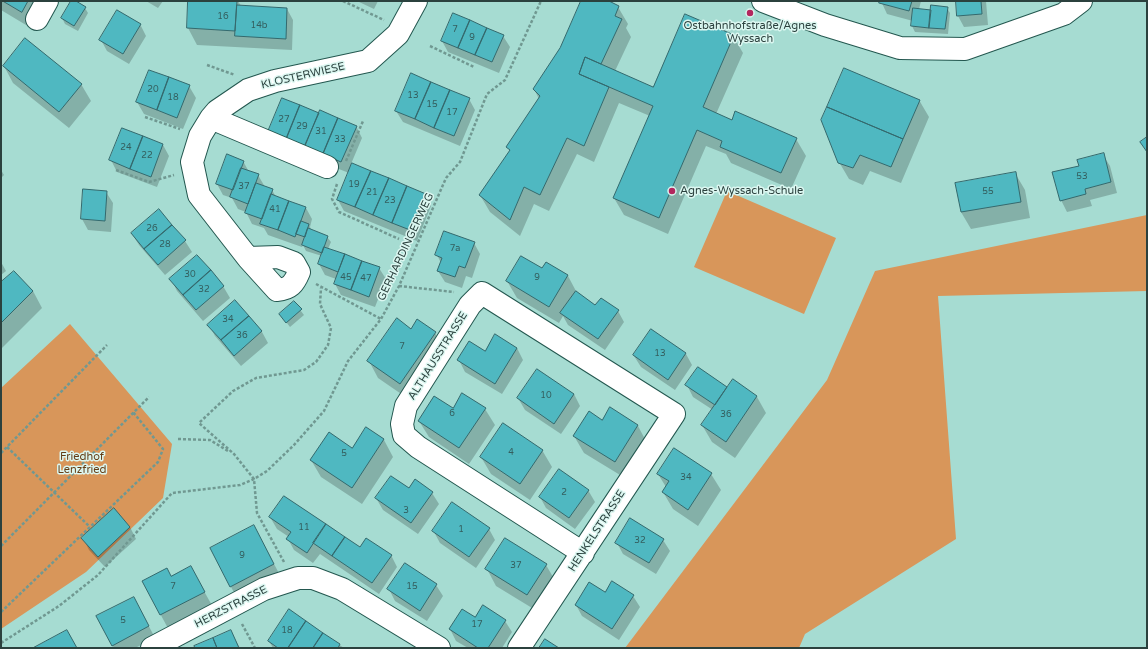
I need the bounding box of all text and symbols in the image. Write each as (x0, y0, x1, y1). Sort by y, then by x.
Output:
marker: Ostbahnhofstraße/Agnes Wyssach (745, 8, 755, 18)
house number: 16 (217, 12, 229, 22)
place label: Ostbahnhofstraße/Agnes Wyssach (684, 19, 816, 45)
house number: 14b (251, 21, 267, 31)
house number: 7 (452, 25, 458, 35)
house number: 9 (469, 33, 475, 43)
street label: KLOSTERWIESE (260, 60, 346, 92)
house number: 20 (147, 85, 159, 95)
house number: 13 (407, 91, 419, 101)
house number: 18 (167, 93, 179, 103)
house number: 15 (426, 100, 438, 110)
house number: 17 (446, 108, 458, 118)
house number: 27 (278, 115, 290, 125)
house number: 29 (296, 122, 308, 132)
house number: 31 (315, 127, 327, 137)
house number: 33 (334, 135, 346, 145)
house number: 24 (120, 143, 132, 153)
house number: 22 (141, 151, 153, 161)
house number: 53 (1076, 172, 1088, 182)
house number: 19 (348, 180, 360, 190)
house number: 37 (238, 182, 250, 192)
place label: Agnes-Wyssach-Schule (680, 184, 803, 198)
marker: Agnes-Wyssach-Schule (667, 186, 677, 196)
house number: 55 (982, 187, 994, 197)
house number: 21 (366, 188, 378, 198)
street label: GERHARDINGERWEG (375, 191, 437, 303)
house number: 23 (384, 196, 396, 206)
house number: 41 (269, 205, 281, 215)
house number: 26 (146, 224, 158, 234)
house number: 28 (159, 240, 171, 250)
house number: 7a (450, 244, 460, 254)
house number: 30 (184, 270, 196, 280)
house number: 45 (340, 273, 352, 283)
house number: 9 (534, 273, 540, 283)
house number: 47 (360, 274, 372, 284)
house number: 32 (198, 285, 210, 295)
street label: ALTHAUSSTRASSE (405, 309, 471, 403)
house number: 34 (222, 315, 234, 325)
house number: 36 (236, 331, 248, 341)
house number: 7 (399, 342, 405, 352)
house number: 13 (654, 349, 666, 359)
house number: 10 (540, 391, 552, 401)
house number: 6 (449, 409, 455, 419)
house number: 36 (720, 410, 732, 420)
house number: 4 (508, 448, 514, 458)
house number: 5 (341, 449, 347, 459)
park label: Friedhof Lenzfried (57, 450, 107, 476)
house number: 34 (680, 473, 692, 483)
house number: 2 (561, 488, 567, 498)
street label: HENKELSTRASSE (566, 488, 628, 574)
house number: 3 (403, 506, 409, 516)
house number: 11 (298, 523, 310, 533)
house number: 1 (458, 525, 464, 535)
house number: 32 (634, 536, 646, 546)
house number: 9 (239, 551, 245, 561)
house number: 37 (510, 561, 522, 571)
house number: 7 (170, 582, 176, 592)
house number: 15 (406, 582, 418, 592)
street label: HERZSTRASSE (192, 583, 270, 631)
house number: 5 (120, 616, 126, 626)
house number: 17 (471, 620, 483, 630)
house number: 18 (281, 626, 293, 636)

